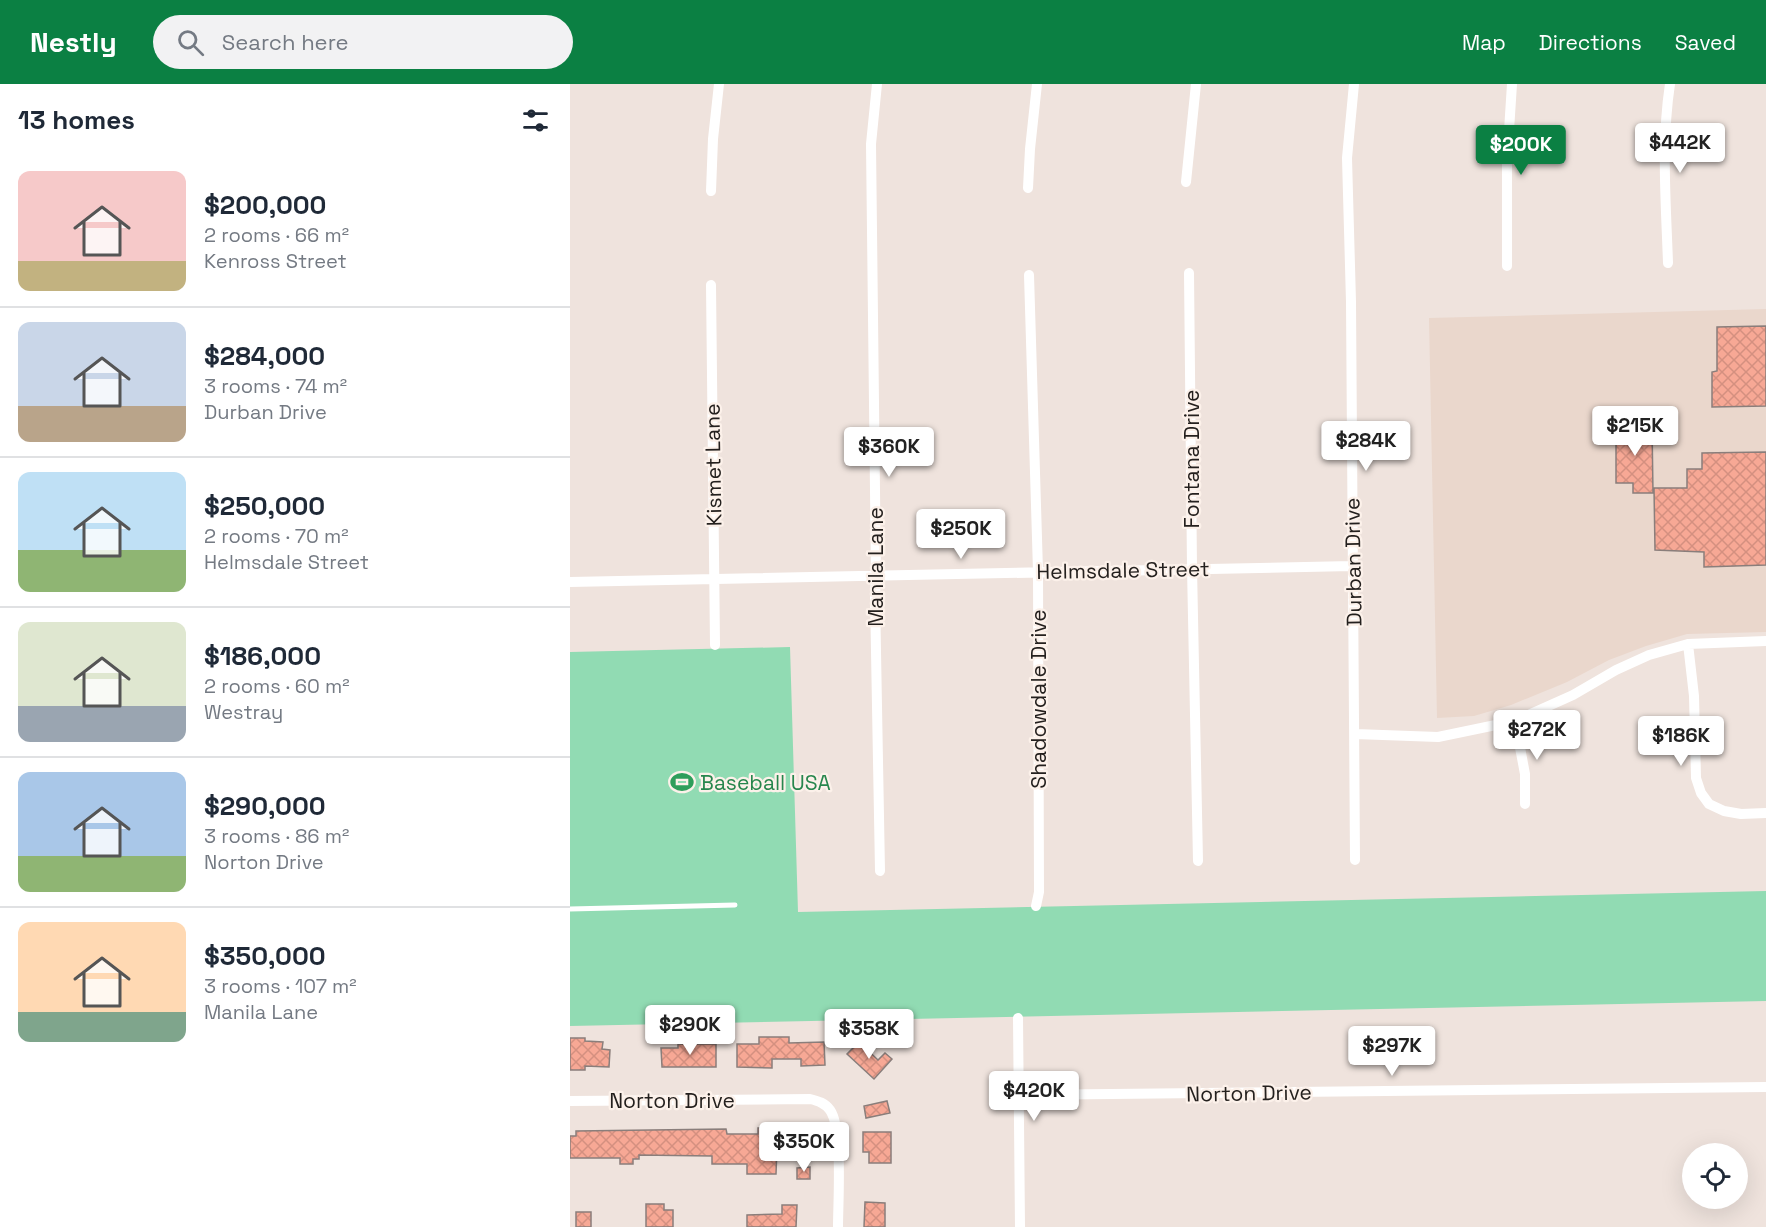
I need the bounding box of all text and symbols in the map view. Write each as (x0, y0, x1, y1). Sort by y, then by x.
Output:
search box (153, 15, 573, 69)
text: Nestly (30, 24, 117, 60)
icon: search (174, 26, 207, 59)
text: Search here (222, 28, 349, 56)
text: Map (1462, 29, 1506, 56)
text: Directions (1539, 29, 1642, 56)
text: Saved (1675, 29, 1736, 56)
text: 13 homes (18, 103, 135, 137)
icon: filters (519, 104, 552, 137)
pin: $442K (1638, 123, 1722, 174)
pin: $200K (1479, 125, 1563, 176)
text: $442K (1649, 129, 1711, 155)
text: $200K (1490, 131, 1552, 157)
text: $200,000 (204, 188, 326, 222)
icon: home (66, 195, 138, 267)
text: 2 rooms · 66 m² (204, 222, 349, 248)
text: Kenross Street (204, 248, 347, 274)
text: $284,000 (204, 339, 325, 373)
icon: home (66, 346, 138, 418)
text: 3 rooms · 74 m² (204, 373, 347, 399)
street label: Fontana Drive (1178, 389, 1205, 529)
text: Durban Drive (204, 399, 327, 425)
street label: Kismet Lane (698, 403, 728, 527)
pin: $215K (1593, 406, 1677, 457)
text: $215K (1606, 412, 1664, 438)
pin: $284K (1324, 421, 1408, 472)
pin: $360K (847, 427, 931, 478)
text: $284K (1335, 427, 1397, 453)
text: $360K (858, 433, 920, 459)
text: $250,000 (204, 489, 325, 523)
icon: home (66, 496, 138, 568)
street label: Durban Drive (1338, 497, 1368, 627)
street label: Manila Lane (862, 507, 889, 627)
pin: $250K (919, 509, 1003, 560)
text: $250K (930, 515, 992, 541)
text: 2 rooms · 70 m² (204, 523, 348, 549)
text: Helmsdale Street (204, 549, 369, 575)
street label: Helmsdale Street (1036, 555, 1210, 585)
street label: Shadowdale Drive (1025, 609, 1052, 789)
text: $186,000 (204, 639, 321, 673)
icon: home (66, 646, 138, 718)
text: 2 rooms · 60 m² (204, 673, 350, 699)
text: Westray (204, 699, 283, 725)
pin: $272K (1495, 710, 1579, 761)
text: $272K (1507, 716, 1567, 742)
pin: $186K (1639, 716, 1723, 767)
text: $186K (1652, 722, 1710, 748)
sports icon: Baseball USA (669, 769, 695, 795)
place label: Baseball USA (700, 769, 831, 796)
text: $290,000 (204, 789, 326, 823)
icon: home (66, 796, 138, 868)
text: 3 rooms · 86 m² (204, 823, 349, 849)
text: Norton Drive (204, 849, 324, 875)
text: $350,000 (204, 939, 326, 973)
icon: home (66, 946, 138, 1018)
text: 3 rooms · 107 m² (204, 973, 357, 999)
text: Manila Lane (204, 999, 318, 1025)
pin: $290K (648, 1005, 732, 1056)
pin: $358K (827, 1009, 911, 1060)
text: $290K (659, 1011, 721, 1037)
text: $358K (839, 1015, 899, 1041)
pin: $297K (1350, 1026, 1434, 1077)
text: $297K (1362, 1032, 1422, 1058)
pin: $420K (992, 1071, 1076, 1122)
text: $420K (1003, 1077, 1065, 1103)
street label: Norton Drive (1186, 1078, 1312, 1108)
street label: Norton Drive (609, 1087, 735, 1114)
pin: $350K (762, 1122, 846, 1173)
text: $350K (773, 1128, 835, 1154)
map controls (1682, 1143, 1748, 1209)
button: locate (1682, 1143, 1748, 1209)

